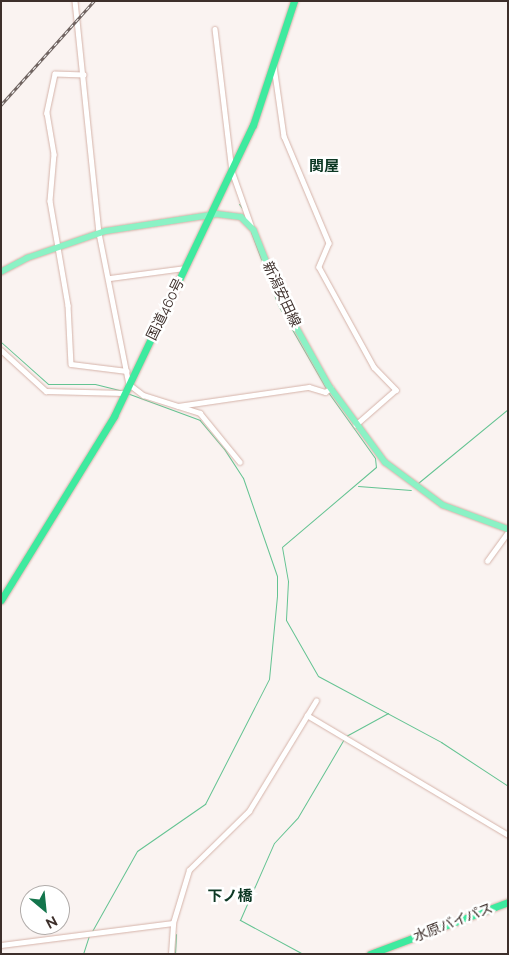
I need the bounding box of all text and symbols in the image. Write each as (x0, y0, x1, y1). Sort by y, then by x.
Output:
district label: 関屋 (309, 158, 339, 176)
street label: 新潟安田線 (260, 259, 304, 329)
street label: 国道460号 (143, 275, 187, 343)
north arrow (20, 885, 70, 935)
district label: 下ノ橋 (208, 888, 252, 906)
street label: 水原バイパス (411, 899, 495, 945)
text: N (43, 913, 60, 932)

